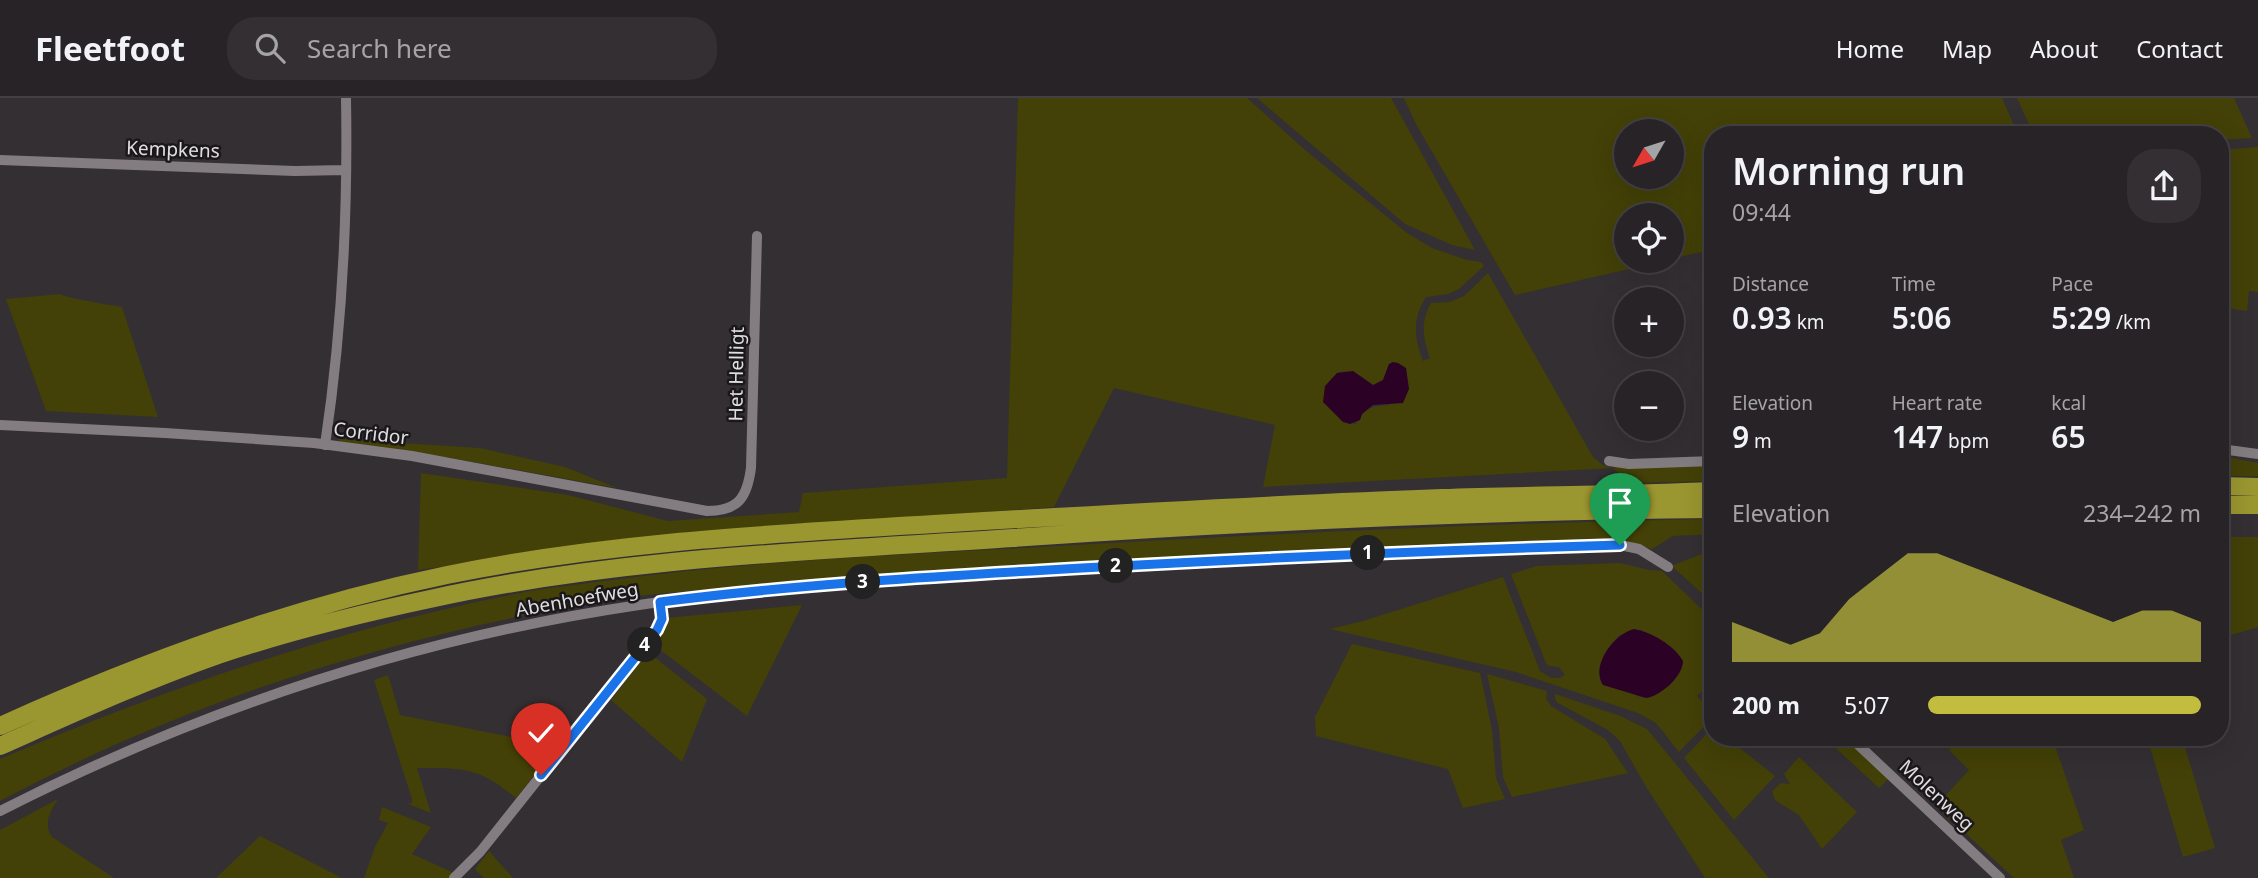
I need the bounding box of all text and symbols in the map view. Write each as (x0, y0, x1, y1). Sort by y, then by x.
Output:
search box (227, 17, 717, 80)
text: Fleetfoot (35, 26, 185, 71)
icon: search (251, 29, 289, 67)
text: Search here (307, 30, 452, 66)
text: Home (1836, 32, 1904, 65)
text: Map (1942, 32, 1992, 65)
text: About (2030, 32, 2098, 65)
text: Contact (2136, 32, 2223, 65)
north arrow (1614, 119, 1684, 189)
map controls (1614, 119, 1684, 441)
street label: Kempkens (126, 134, 220, 164)
text: Morning run (1732, 144, 1965, 196)
button: share (2127, 149, 2201, 223)
text: 09:44 (1732, 196, 1791, 228)
button: locate (1614, 203, 1684, 273)
text: Distance (1732, 271, 1809, 297)
text: Time (1892, 271, 1936, 297)
text: Pace (2051, 271, 2093, 297)
button: + (1614, 287, 1684, 357)
text: 0.93 (1732, 297, 1792, 338)
text: 5:06 (1892, 297, 1951, 338)
text: 5:29 (2051, 297, 2111, 338)
text: km (1792, 309, 1825, 335)
text: /km (2111, 309, 2151, 335)
street label: Het Helligt (722, 326, 750, 422)
button: − (1614, 371, 1684, 441)
text: Elevation (1732, 390, 1813, 416)
text: Heart rate (1892, 390, 1982, 416)
text: kcal (2051, 390, 2086, 416)
street label: Corridor (332, 416, 410, 450)
text: 9 (1732, 416, 1749, 457)
text: 147 (1892, 416, 1943, 457)
text: 65 (2051, 416, 2086, 457)
text: m (1749, 428, 1772, 454)
text: bpm (1943, 428, 1989, 454)
pin (1590, 473, 1650, 545)
icon: arrive (1601, 484, 1639, 522)
text: Elevation (1732, 497, 1830, 529)
text: 234–242 m (2083, 497, 2201, 529)
pin: 1 (1350, 536, 1386, 570)
text: 1 (1362, 539, 1373, 565)
pin: 2 (1098, 548, 1134, 584)
text: 2 (1110, 552, 1121, 578)
pin: 3 (846, 564, 880, 600)
text: 3 (857, 568, 868, 594)
street label: Abenhoefweg (514, 575, 640, 623)
pin: 4 (628, 628, 662, 662)
text: 4 (639, 631, 650, 657)
text: 200 m (1732, 689, 1800, 721)
text: 5:07 (1844, 689, 1890, 721)
pin (511, 703, 571, 775)
icon: check (522, 714, 560, 752)
street label: Molenweg (1894, 754, 1980, 836)

